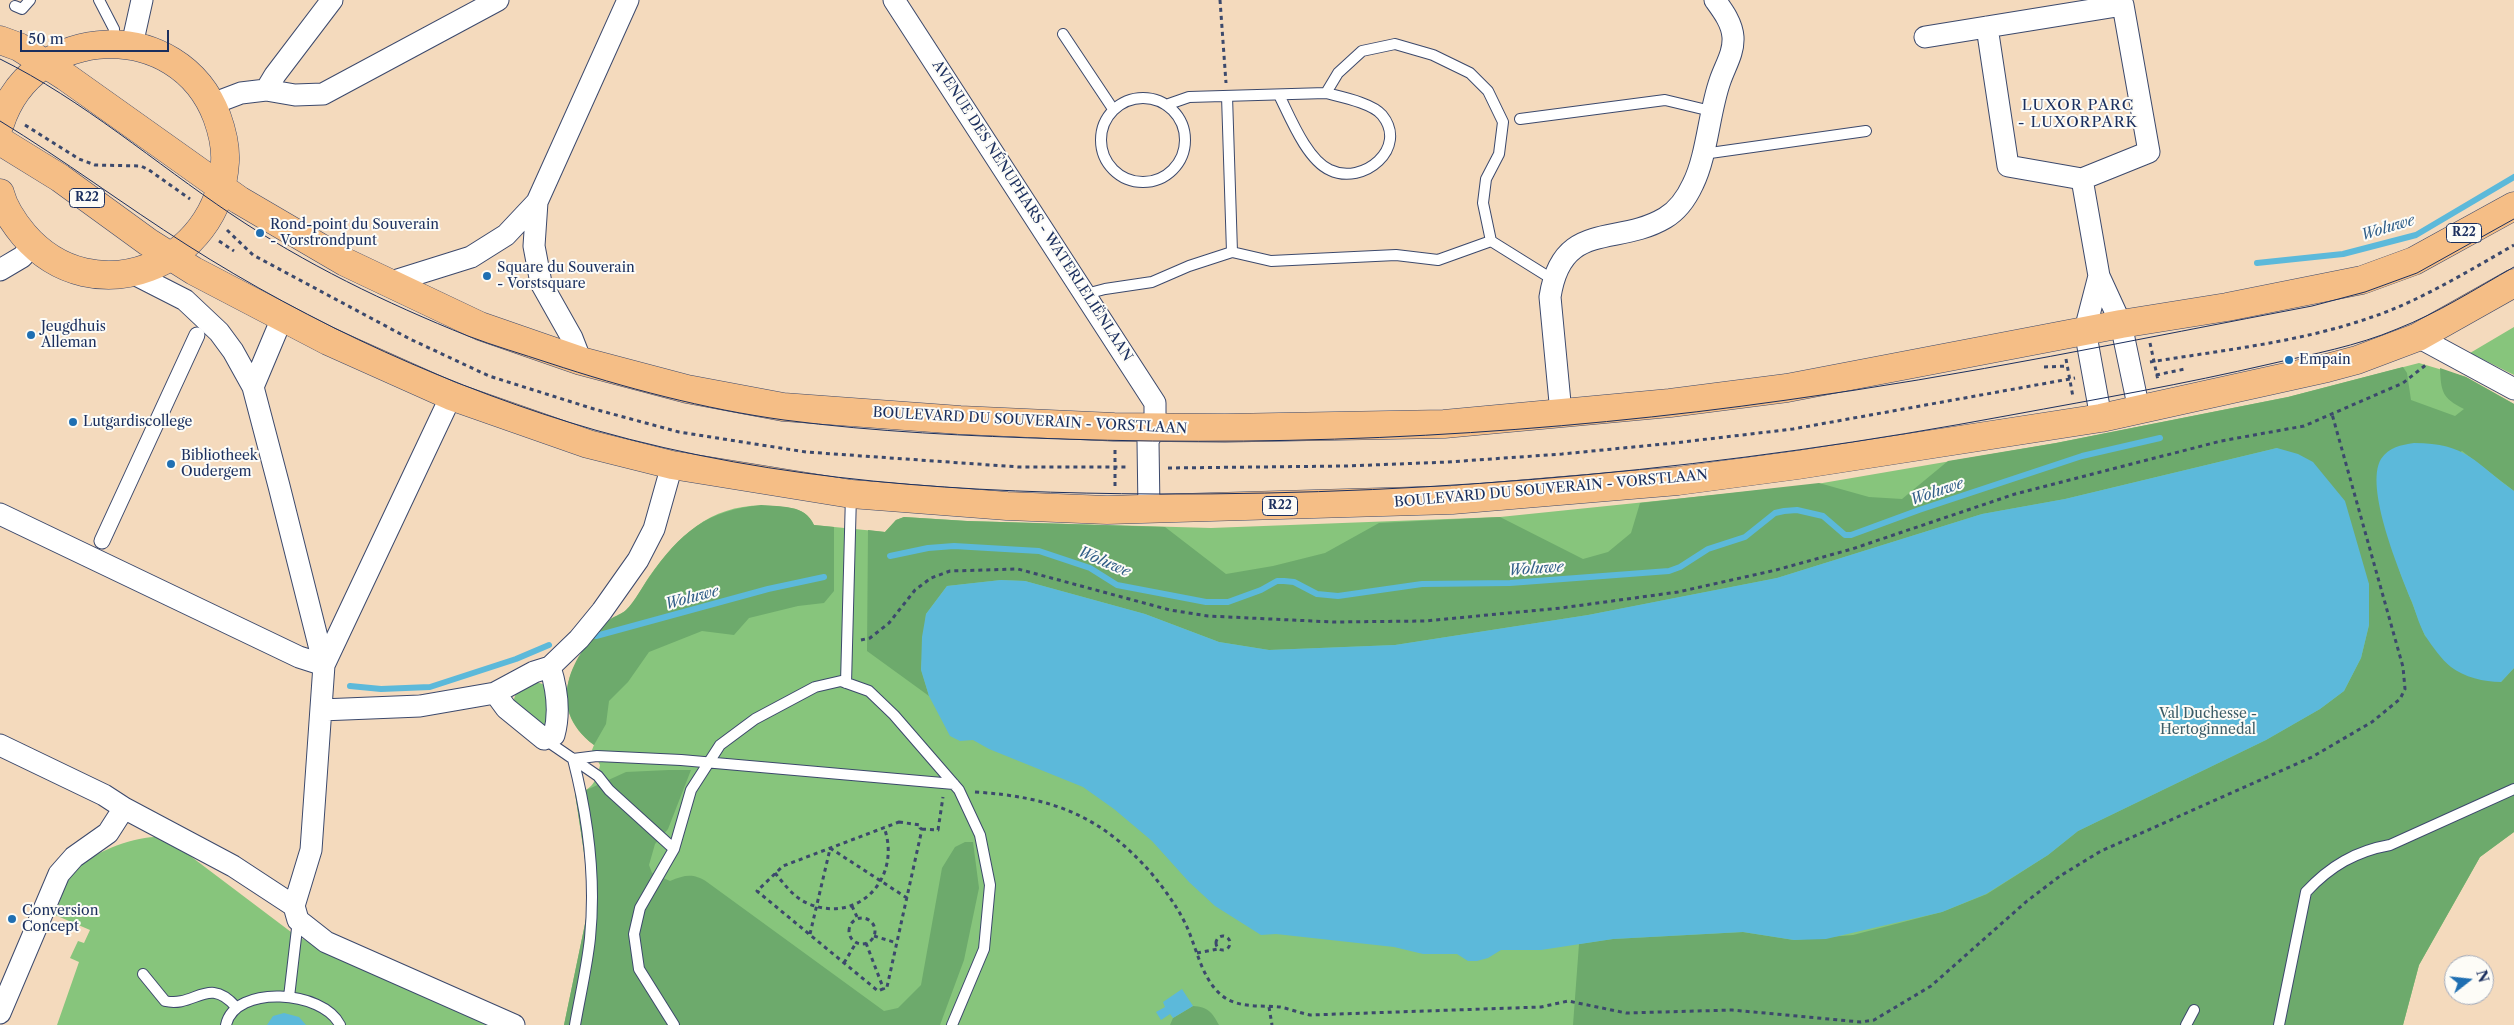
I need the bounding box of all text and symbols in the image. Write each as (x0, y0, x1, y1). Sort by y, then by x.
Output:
scale bar (22, 20, 171, 52)
text: 50 m (28, 29, 64, 48)
street label: AVENUE DES NÉNUPHARS - WATERLELIËNLAAN (928, 57, 1136, 365)
district label: LUXOR PARC - LUXORPARK (2016, 97, 2140, 132)
road number: R22 (70, 188, 104, 208)
water label: Woluwe (2359, 211, 2417, 245)
place label: Rond-point du Souverain - Vorstrondpunt (270, 217, 439, 250)
road number: R22 (2446, 224, 2482, 242)
marker: Rond-point du Souverain - Vorstrondpunt (254, 227, 266, 239)
place label: Square du Souverain - Vorstsquare (497, 260, 635, 292)
marker: Square du Souverain - Vorstsquare (481, 270, 493, 282)
place label: Jeugdhuis Alleman (41, 319, 106, 352)
marker: Jeugdhuis Alleman (25, 329, 37, 341)
place label: Empain (2299, 352, 2351, 368)
marker: Empain (2283, 354, 2295, 366)
street label: BOULEVARD DU SOUVERAIN - VORSTLAAN (872, 404, 1188, 438)
place label: Lutgardiscollege (83, 414, 192, 430)
marker: Lutgardiscollege (67, 416, 79, 428)
place label: Bibliotheek Oudergem (181, 448, 258, 481)
marker: Bibliotheek Oudergem (165, 458, 177, 470)
street label: BOULEVARD DU SOUVERAIN - VORSTLAAN (1393, 467, 1709, 511)
water label: Woluwe (1908, 474, 1966, 510)
road number: R22 (1262, 496, 1298, 516)
water label: Woluwe (1075, 543, 1133, 581)
water label: Woluwe (1508, 558, 1564, 580)
water label: Woluwe (663, 582, 721, 614)
park label: Val Duchesse - Hertoginnedal (2159, 706, 2257, 739)
place label: Conversion Concept (22, 903, 98, 936)
marker: Conversion Concept (6, 913, 18, 925)
north arrow (2444, 955, 2494, 1005)
text: N (2472, 968, 2493, 984)

